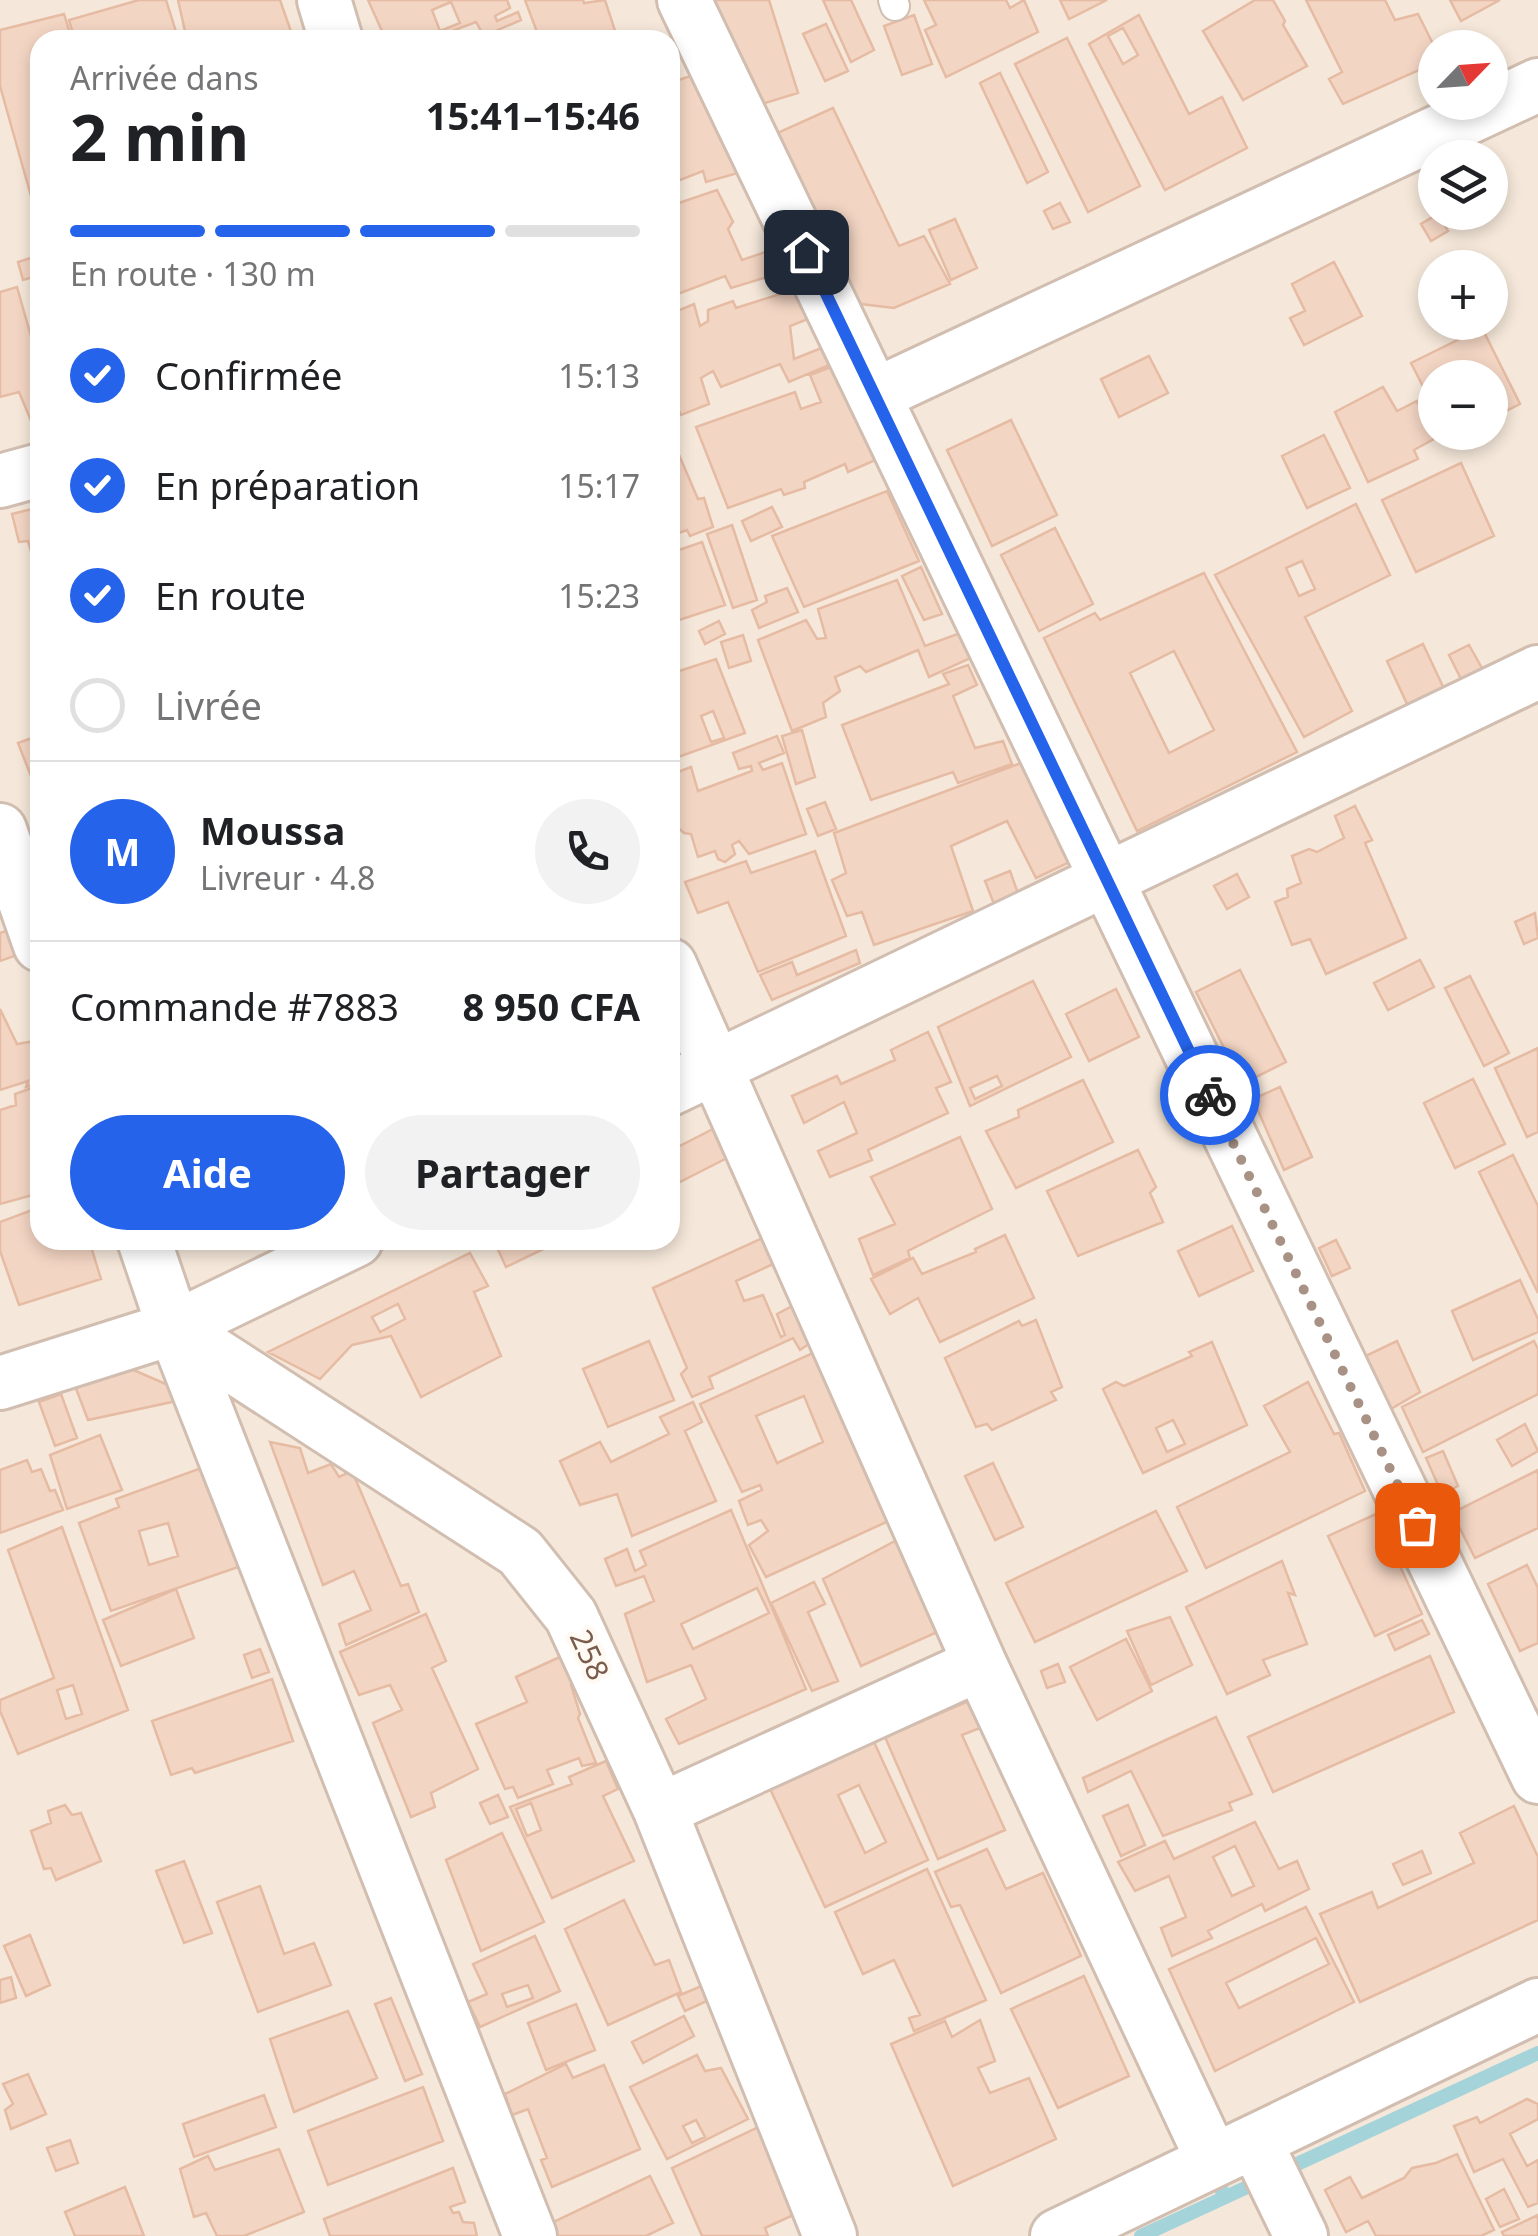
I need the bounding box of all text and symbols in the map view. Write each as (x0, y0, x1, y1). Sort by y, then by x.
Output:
north arrow (1418, 30, 1508, 120)
map controls (1418, 30, 1508, 450)
text: Arrivée dans (70, 56, 259, 99)
text: 15:41–15:46 (426, 89, 640, 141)
text: 2 min (70, 92, 249, 180)
button: layers (1418, 140, 1508, 230)
pin (764, 210, 849, 295)
icon: home (779, 225, 834, 280)
button: + (1418, 250, 1508, 340)
text: En route · 130 m (70, 252, 316, 295)
icon: check (70, 348, 125, 403)
text: Confirmée (155, 349, 342, 401)
text: 15:13 (558, 354, 640, 397)
button: − (1418, 360, 1508, 450)
icon: check (70, 458, 125, 513)
text: En préparation (155, 459, 420, 511)
text: 15:17 (558, 464, 640, 507)
icon: check (70, 568, 125, 623)
text: En route (155, 569, 306, 621)
text: 15:23 (558, 574, 640, 617)
text: Livrée (155, 679, 262, 731)
button: phone (535, 799, 640, 904)
text: Moussa (200, 804, 345, 856)
text: M (105, 825, 140, 877)
text: Livreur · 4.8 (200, 856, 375, 899)
text: Commande #7883 (70, 980, 399, 1032)
text: 8 950 CFA (463, 980, 640, 1032)
courier (1160, 1045, 1260, 1145)
icon: bike (1183, 1068, 1238, 1123)
button: Aide (70, 1115, 345, 1230)
button: Partager (365, 1115, 640, 1230)
pin (1375, 1483, 1460, 1568)
icon: bag (1390, 1498, 1445, 1553)
street label: 258 (561, 1622, 620, 1686)

